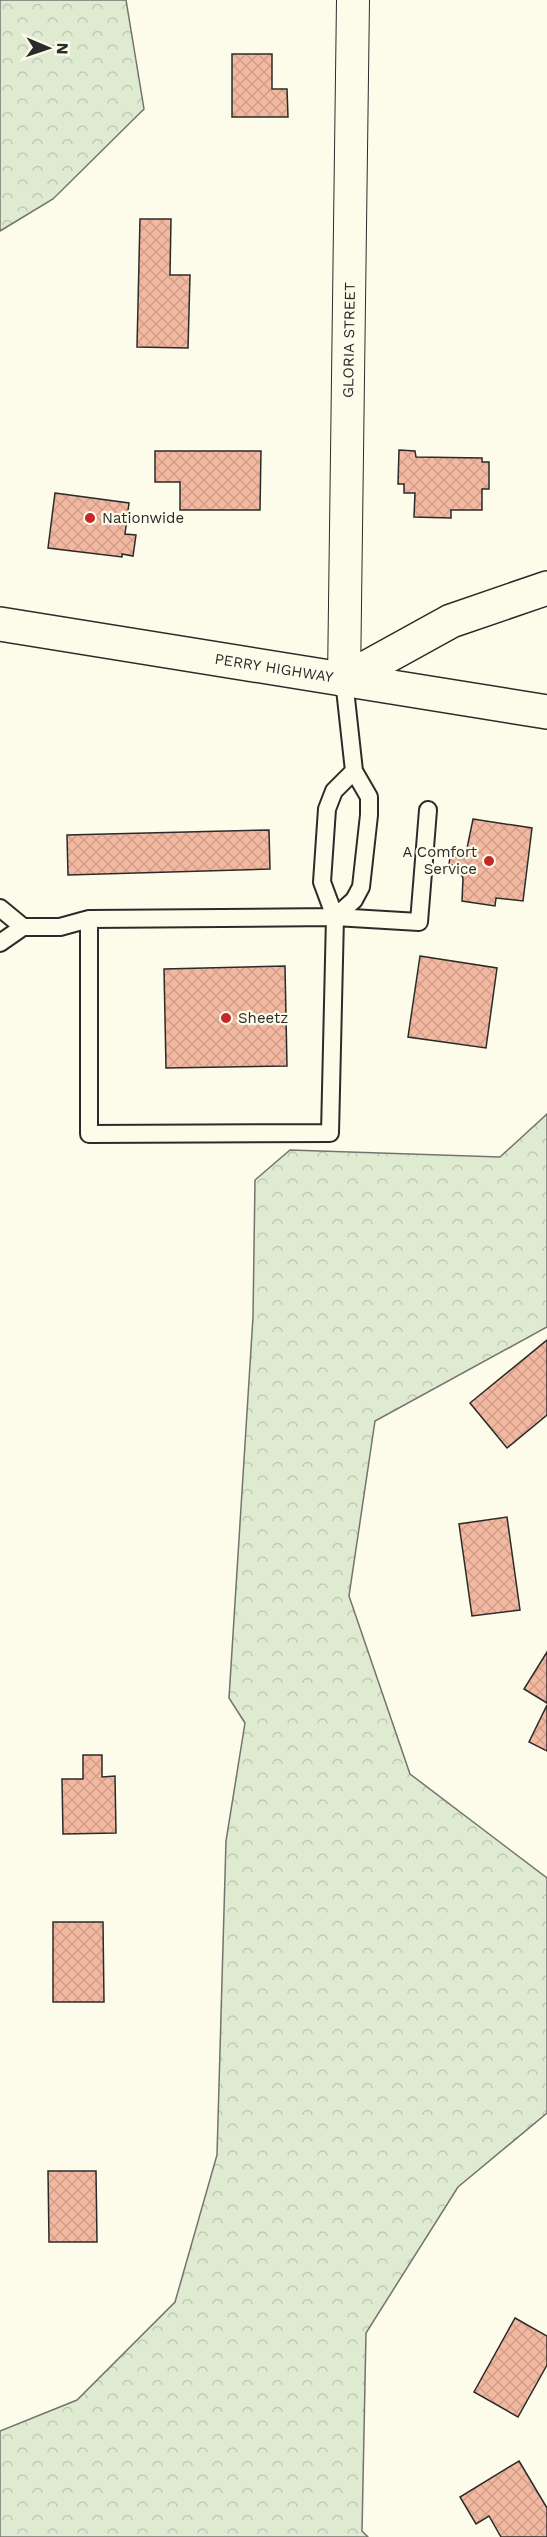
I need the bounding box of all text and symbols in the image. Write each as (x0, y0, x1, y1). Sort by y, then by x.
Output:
north arrow (18, 18, 78, 78)
text: N (53, 42, 72, 55)
street label: GLORIA STREET (339, 282, 359, 398)
place label: Nationwide (102, 509, 184, 527)
marker: Nationwide (83, 511, 97, 525)
street label: PERRY HIGHWAY (213, 650, 335, 686)
place label: A Comfort Service (402, 843, 478, 878)
marker: A Comfort Service (482, 854, 496, 868)
place label: Sheetz (238, 1009, 288, 1027)
marker: Sheetz (219, 1011, 233, 1025)

